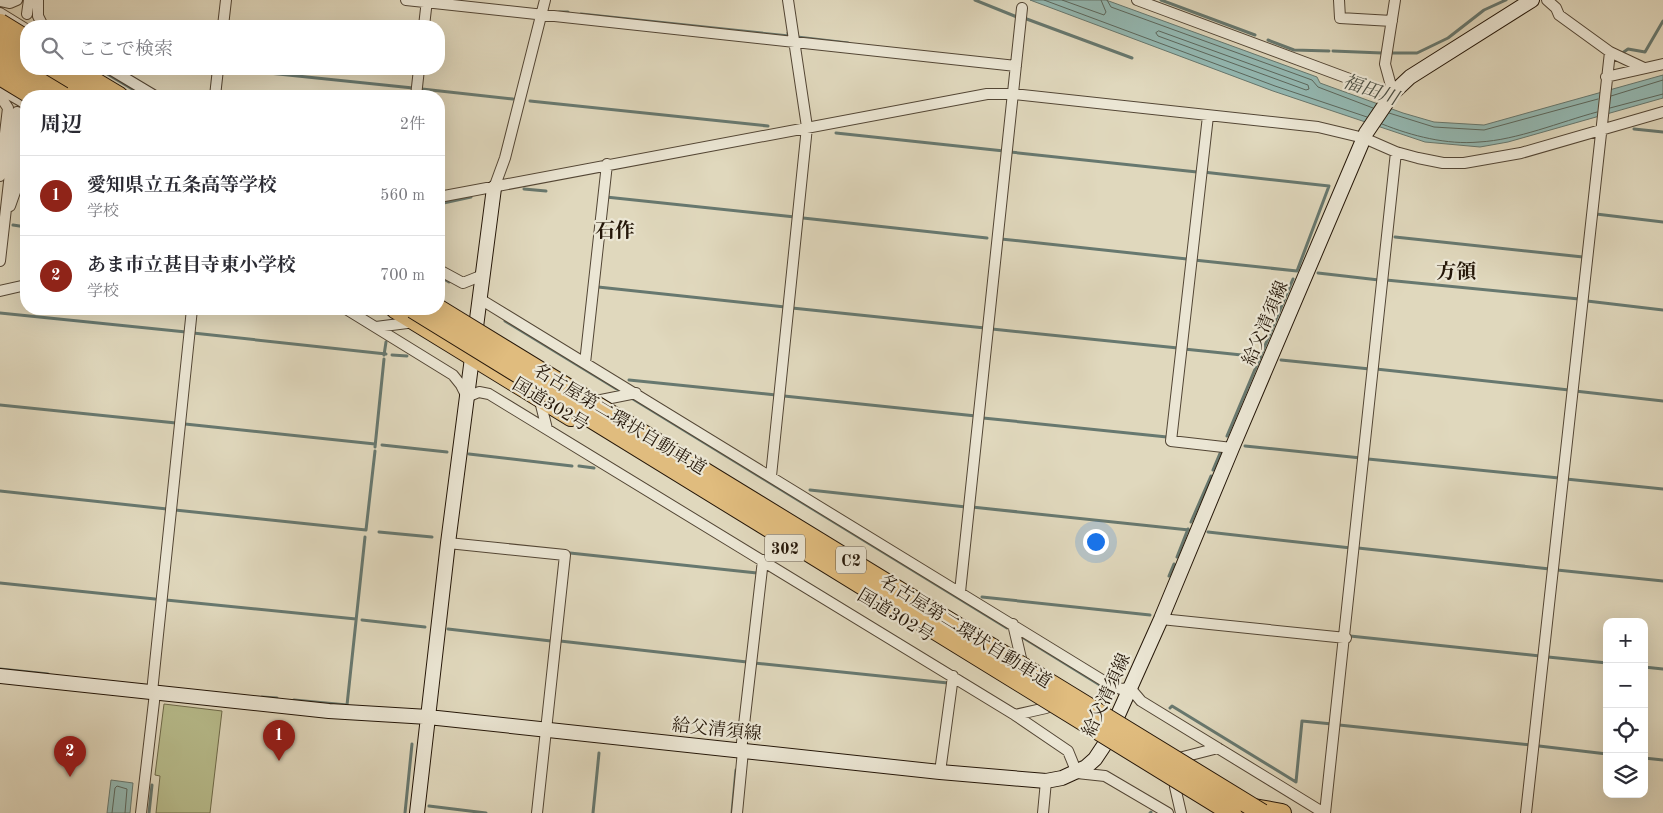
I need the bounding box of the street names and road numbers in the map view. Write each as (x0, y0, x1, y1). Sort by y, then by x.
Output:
street label: 給父清須線 (1238, 278, 1292, 368)
street label: 名古屋第二環状自動車道 (530, 359, 710, 479)
street label: 国道302号 (509, 373, 593, 435)
road number: 302 (765, 534, 805, 562)
road number: C2 (836, 546, 866, 574)
street label: 名古屋第二環状自動車道 (877, 570, 1055, 692)
street label: 国道302号 (854, 584, 938, 646)
street label: 給父清須線 (1078, 650, 1134, 740)
street label: 給父清須線 (671, 714, 763, 744)

